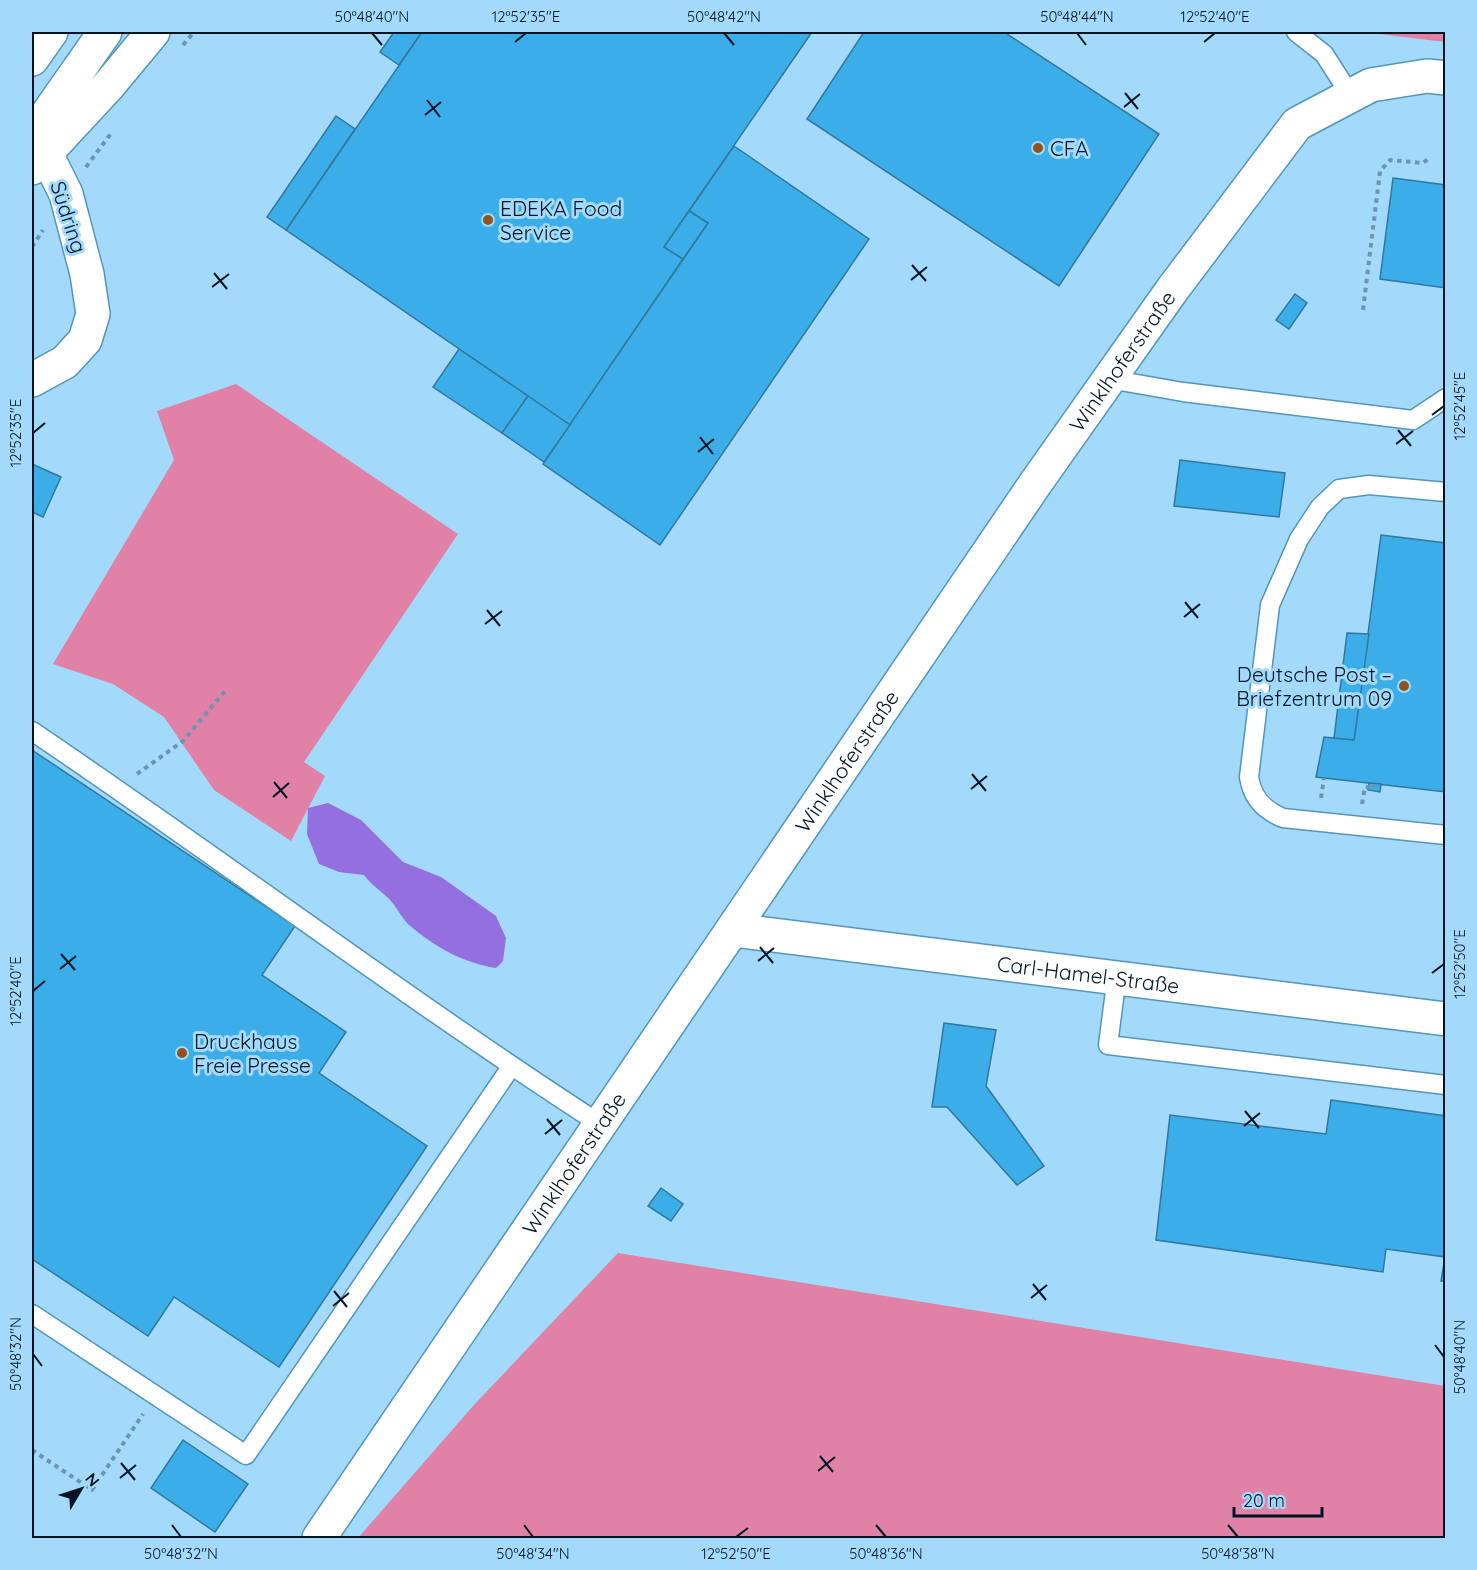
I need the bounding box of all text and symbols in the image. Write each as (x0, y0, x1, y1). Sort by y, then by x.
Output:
text: 50°48'40"N (335, 7, 409, 26)
text: 12°52'35"E (492, 7, 560, 26)
text: 50°48'42"N (687, 7, 761, 26)
text: 50°48'44"N (1040, 7, 1114, 26)
text: 12°52'40"E (1180, 7, 1250, 26)
place label: CFA (1050, 135, 1089, 161)
marker: CFA (1031, 141, 1045, 155)
street label: Südring (45, 178, 93, 256)
place label: EDEKA Food Service (500, 195, 622, 245)
marker: EDEKA Food Service (481, 213, 495, 227)
street label: Winklhoferstraße (1063, 285, 1181, 436)
text: 12°52'45"E (1450, 372, 1469, 440)
text: 12°52'35"E (6, 399, 25, 467)
place label: Deutsche Post – Briefzentrum 09 (1236, 661, 1392, 711)
marker: Deutsche Post – Briefzentrum 09 (1397, 679, 1411, 693)
street label: Winklhoferstraße (789, 685, 904, 837)
text: 12°52'50"E (1450, 929, 1469, 999)
street label: Carl-Hamel-Straße (996, 950, 1181, 999)
text: 12°52'40"E (6, 956, 25, 1026)
place label: Druckhaus Freie Presse (194, 1028, 311, 1078)
marker: Druckhaus Freie Presse (175, 1046, 189, 1060)
street label: Winklhoferstraße (516, 1087, 631, 1239)
text: 50°48'32"N (6, 1317, 25, 1391)
text: 50°48'40"N (1450, 1320, 1469, 1394)
north arrow (51, 1459, 111, 1519)
text: N (81, 1469, 104, 1490)
scale bar (1234, 1480, 1322, 1518)
text: 20 m (1243, 1489, 1285, 1512)
text: 50°48'32"N (144, 1544, 218, 1563)
text: 50°48'34"N (496, 1544, 570, 1563)
text: 12°52'50"E (701, 1544, 771, 1563)
text: 50°48'36"N (849, 1544, 923, 1563)
text: 50°48'38"N (1201, 1544, 1275, 1563)

